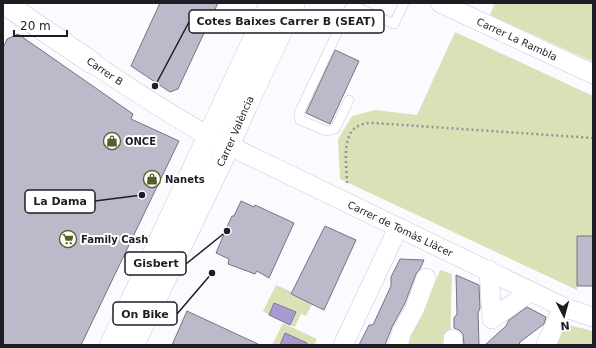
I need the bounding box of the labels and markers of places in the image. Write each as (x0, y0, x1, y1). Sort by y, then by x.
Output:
callout: Cotes Baixes Carrer B (SEAT) (189, 10, 384, 33)
shop icon: ONCE (102, 131, 122, 151)
place label: ONCE (125, 136, 156, 147)
shop icon: Nanets (142, 169, 162, 189)
place label: Nanets (165, 174, 205, 185)
callout: La Dama (25, 190, 95, 213)
supermarket icon: Family Cash (58, 229, 78, 249)
place label: Family Cash (81, 234, 148, 245)
callout: Gisbert (125, 252, 186, 275)
callout: On Bike (113, 302, 177, 325)

